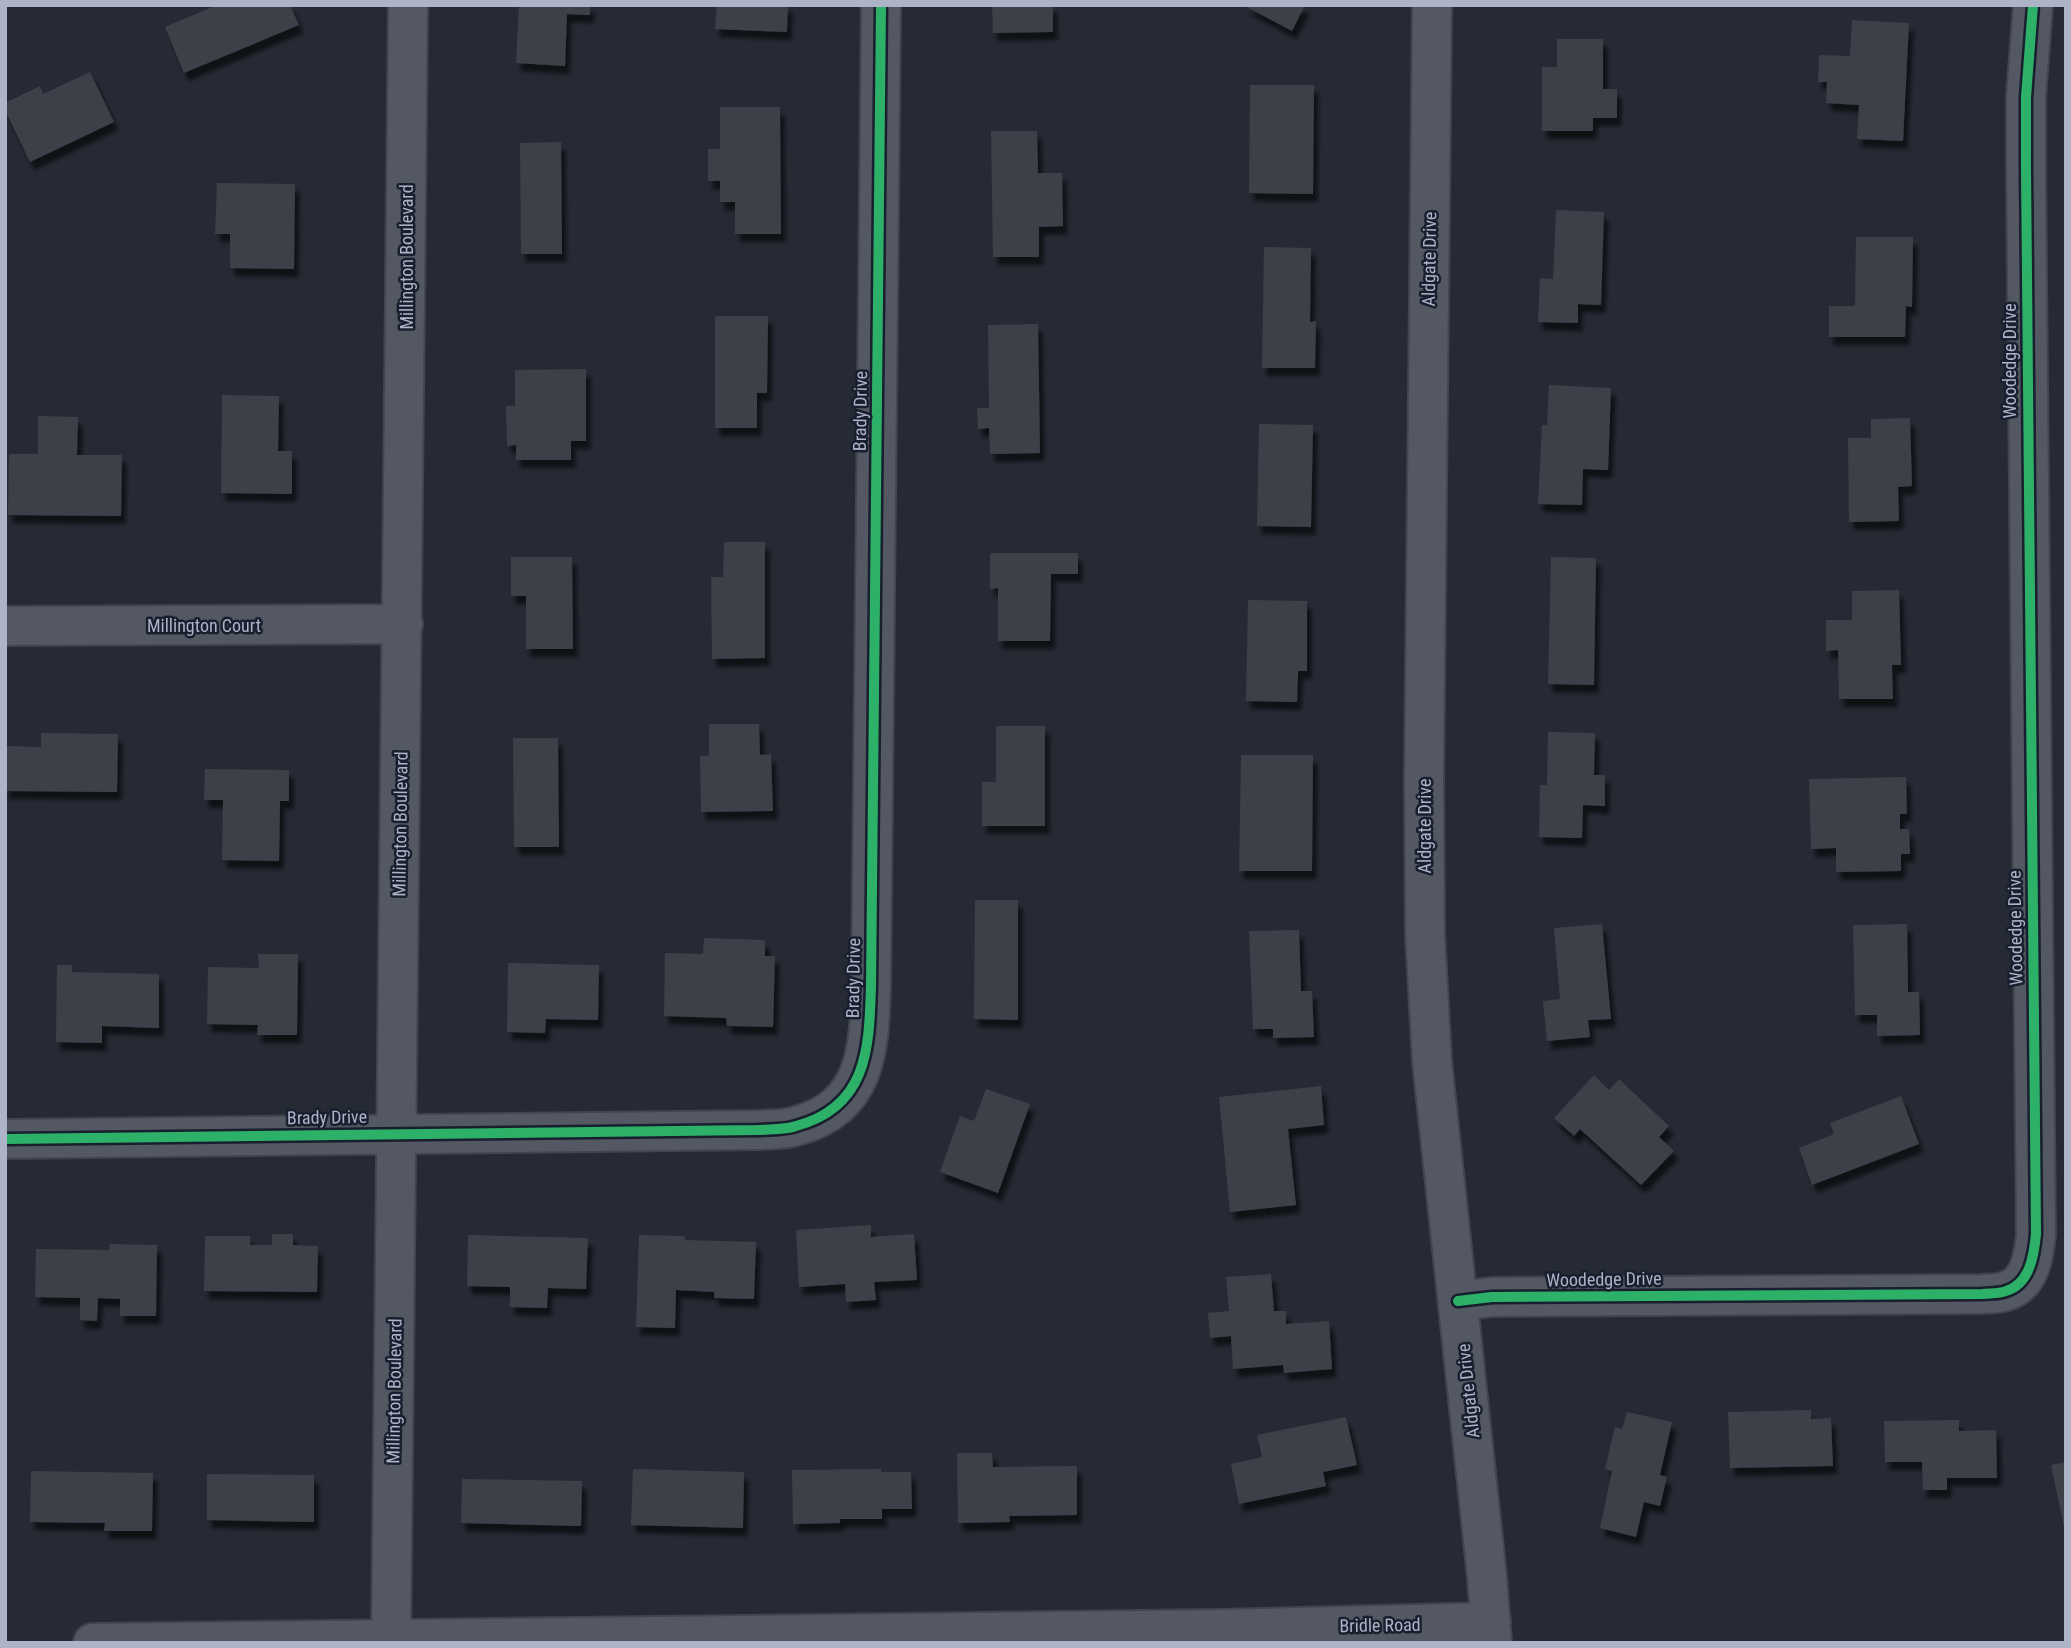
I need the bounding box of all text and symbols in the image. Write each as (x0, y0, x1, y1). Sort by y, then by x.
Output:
street label: Millington Boulevard (396, 184, 417, 330)
street label: Aldgate Drive (1418, 211, 1440, 307)
street label: Woodedge Drive (1999, 303, 2020, 419)
street label: Brady Drive (849, 371, 871, 451)
street label: Millington Court (147, 615, 261, 636)
street label: Millington Boulevard (388, 751, 412, 897)
street label: Aldgate Drive (1414, 779, 1435, 873)
street label: Woodedge Drive (2003, 870, 2027, 986)
street label: Brady Drive (842, 938, 864, 1018)
street label: Brady Drive (287, 1106, 367, 1128)
street label: Woodedge Drive (1546, 1267, 1662, 1291)
street label: Millington Boulevard (382, 1318, 406, 1464)
street label: Aldgate Drive (1453, 1343, 1483, 1439)
street label: Bridle Road (1339, 1614, 1421, 1636)

